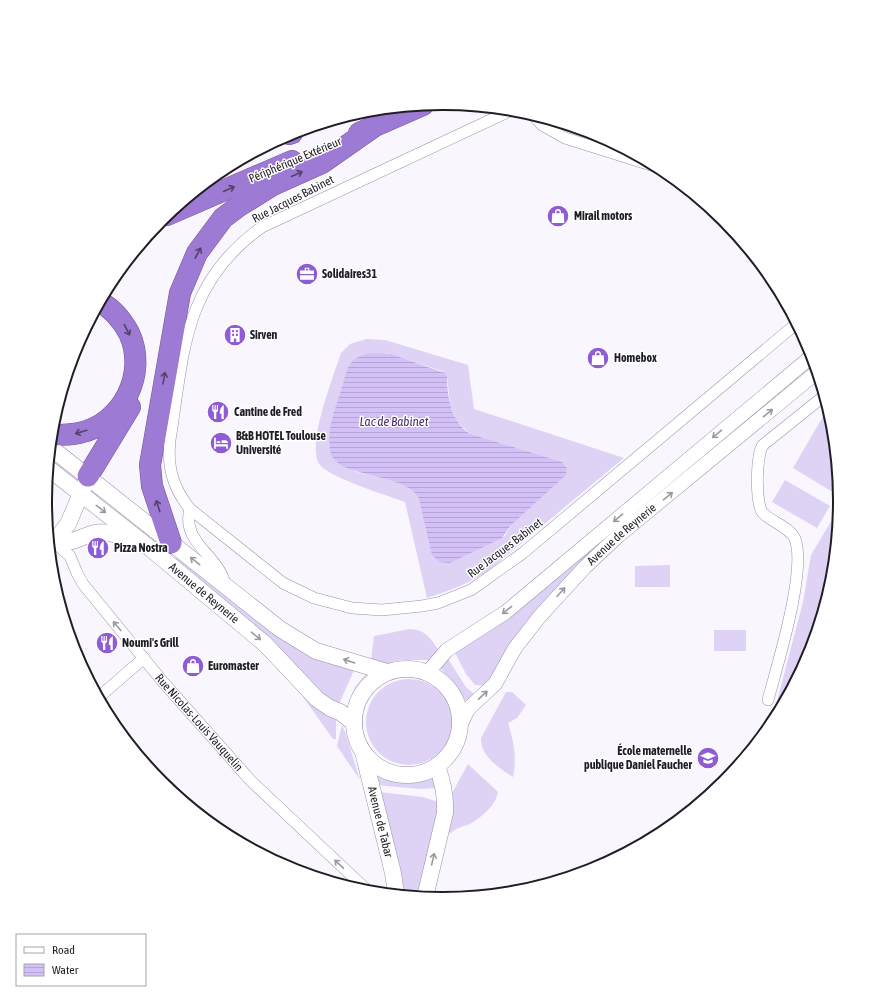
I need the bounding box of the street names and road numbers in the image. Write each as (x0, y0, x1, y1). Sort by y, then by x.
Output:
street label: Périphérique Extérieur (247, 134, 344, 186)
street label: Rue Jacques Babinet (250, 172, 337, 226)
street label: Avenue de Reynerie (584, 500, 659, 568)
street label: Rue Jacques Babinet (465, 515, 546, 581)
street label: Avenue de Reynerie (166, 560, 242, 626)
street label: Rue Nicolas-Louis Vauquelin (152, 671, 246, 774)
street label: Avenue de Tabar (365, 785, 396, 859)

